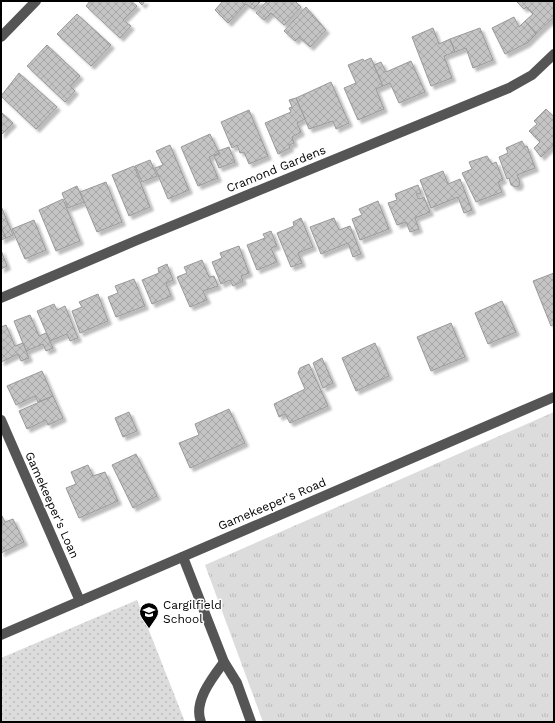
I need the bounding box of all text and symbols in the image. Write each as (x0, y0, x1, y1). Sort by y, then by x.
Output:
street label: Cramond Gardens (224, 143, 328, 195)
street label: Gamekeeper's Loan (22, 450, 82, 560)
street label: Gamekeeper's Road (216, 475, 328, 533)
place label: Cargilfield School (163, 598, 222, 626)
school or university icon: Cargilfield School (138, 601, 160, 629)

